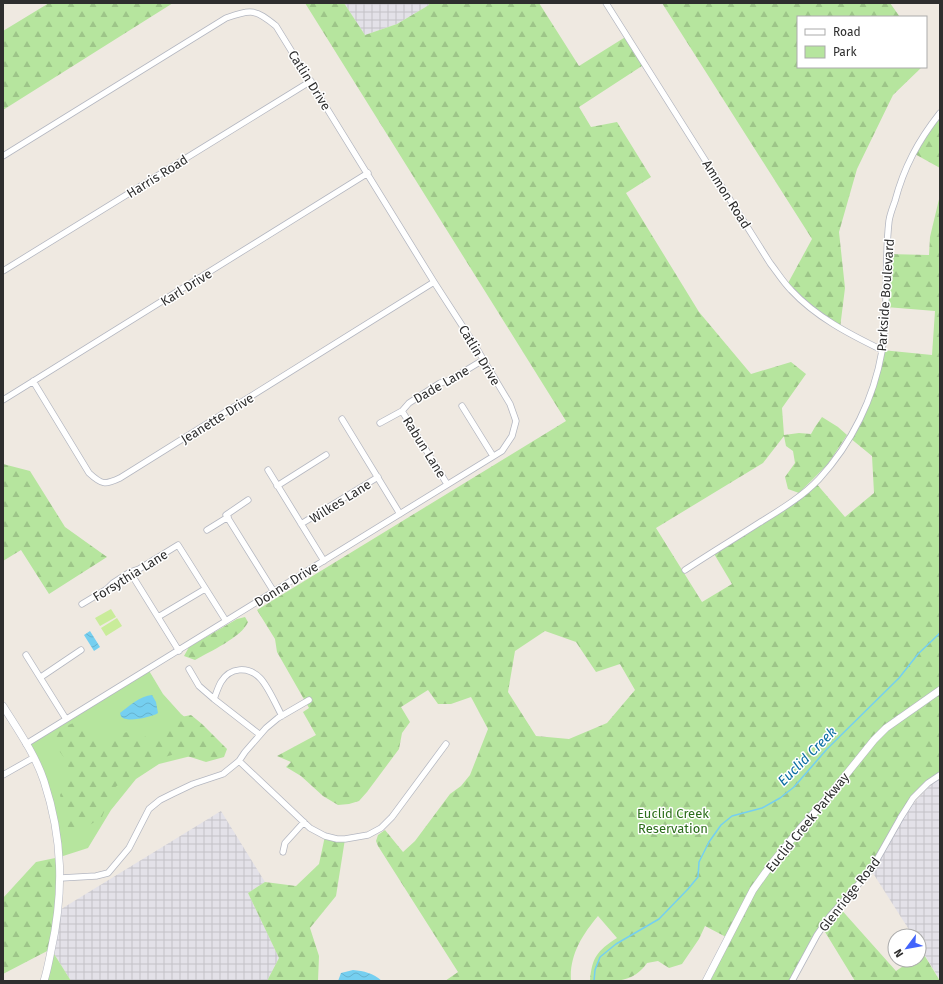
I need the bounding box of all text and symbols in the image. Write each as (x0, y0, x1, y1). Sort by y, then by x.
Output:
legend (797, 16, 927, 68)
text: Road (833, 25, 861, 39)
text: Park (833, 45, 857, 59)
street label: Catlin Drive (285, 48, 334, 113)
street label: Harris Road (124, 152, 191, 201)
street label: Ammon Road (699, 157, 754, 231)
street label: Parkside Boulevard (874, 238, 897, 352)
street label: Karl Drive (158, 266, 215, 309)
street label: Catlin Drive (456, 322, 503, 388)
street label: Dade Lane (411, 363, 472, 406)
street label: Jeanette Drive (178, 390, 256, 447)
street label: Rabun Lane (400, 414, 449, 481)
street label: Wilkes Lane (307, 477, 374, 526)
street label: Forsythia Lane (90, 546, 170, 604)
street label: Donna Drive (252, 559, 321, 610)
water label: Euclid Creek (774, 723, 841, 789)
street label: Euclid Creek Parkway (763, 769, 852, 875)
park label: Euclid Creek Reservation (637, 806, 709, 836)
street label: Glenridge Road (816, 854, 883, 934)
north arrow (887, 928, 927, 968)
text: N (891, 946, 906, 960)

